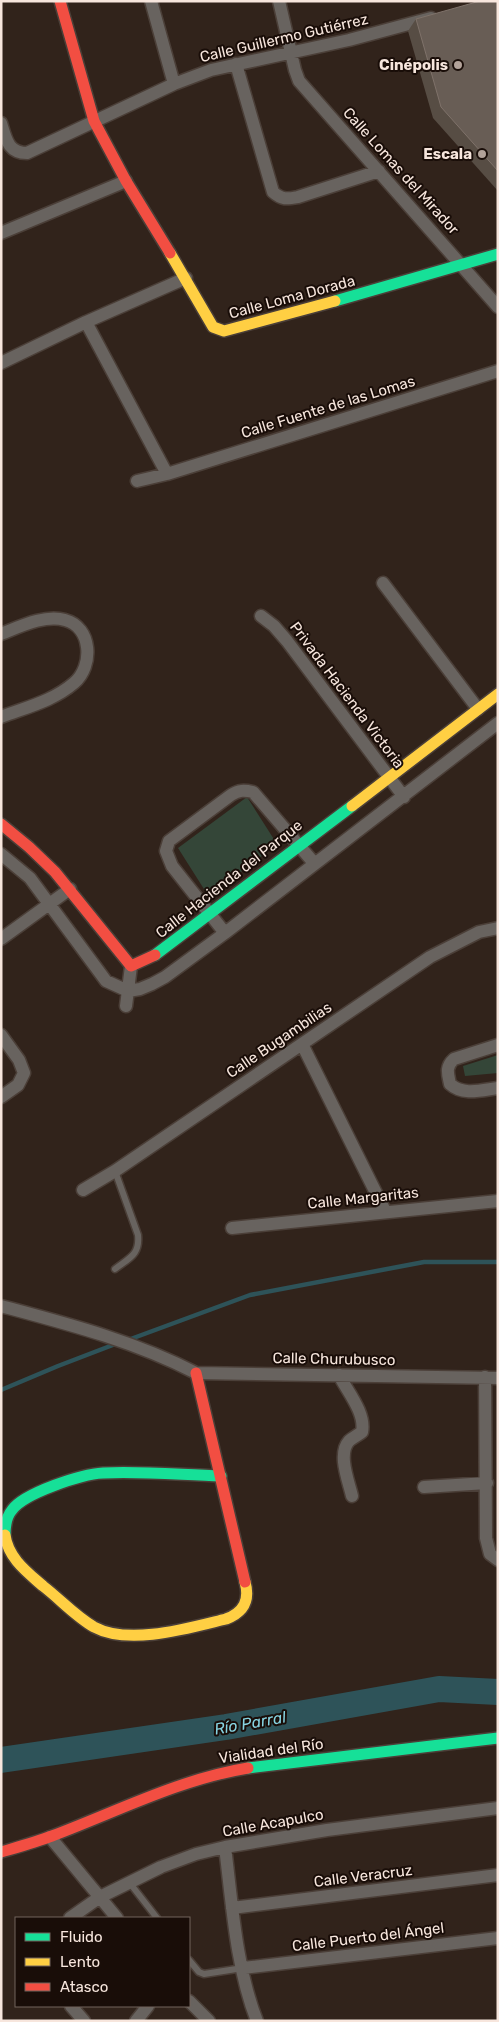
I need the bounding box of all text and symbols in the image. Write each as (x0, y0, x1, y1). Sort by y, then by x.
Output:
street label: Calle Guillermo Gutiérrez (198, 10, 370, 66)
place label: Cinépolis (379, 56, 448, 74)
marker: Cinépolis (452, 59, 464, 71)
street label: Calle Lomas del Mirador (339, 104, 463, 238)
place label: Escala (423, 145, 472, 163)
marker: Escala (476, 148, 488, 160)
street label: Calle Loma Dorada (227, 272, 357, 322)
street label: Calle Fuente de las Lomas (239, 372, 418, 442)
street label: Privada Hacienda Victoria (286, 618, 408, 772)
street label: Calle Hacienda del Parque (152, 816, 306, 942)
street label: Calle Bugambilias (223, 998, 335, 1082)
street label: Calle Margaritas (306, 1183, 420, 1213)
street label: Calle Churubusco (272, 1349, 396, 1369)
water label: Río Parral (213, 1707, 289, 1739)
street label: Vialidad del Río (218, 1735, 324, 1767)
street label: Calle Acapulco (221, 1805, 325, 1841)
street label: Calle Veracruz (313, 1861, 414, 1891)
legend (15, 1917, 190, 2007)
street label: Calle Puerto del Ángel (291, 1919, 445, 1955)
text: Fluido (60, 1928, 103, 1946)
text: Lento (60, 1953, 100, 1971)
text: Atasco (60, 1978, 108, 1996)

